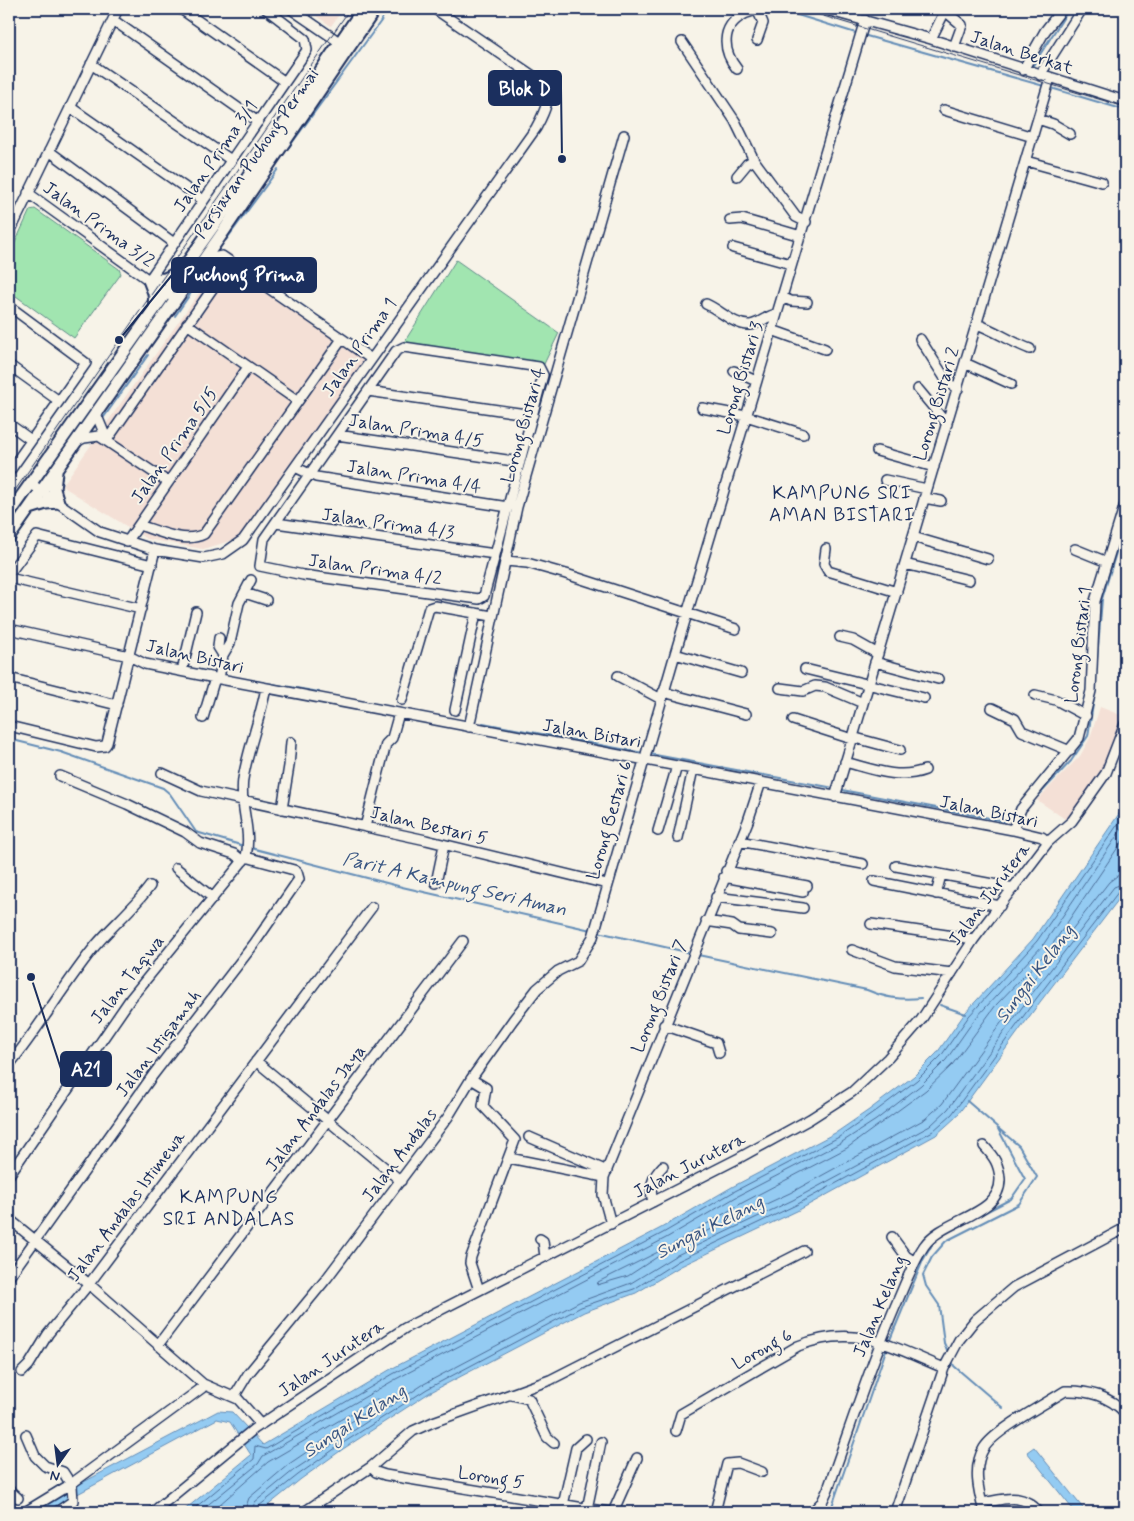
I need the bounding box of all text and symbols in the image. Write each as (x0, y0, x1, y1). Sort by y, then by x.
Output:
street label: Jalan Berkat (967, 25, 1077, 81)
street label: Persiaran Puchong Permai (189, 64, 326, 245)
callout: Blok D (489, 71, 561, 105)
text: Blok D (499, 77, 551, 102)
street label: Jalan Prima 3/1 (168, 96, 263, 217)
street label: Jalan Prima 3/2 (38, 176, 159, 273)
callout: Puchong Prima (172, 258, 316, 292)
text: Puchong Prima (183, 263, 305, 291)
street label: Jalan Prima 1 (317, 293, 403, 402)
street label: Lorong Bistari 3 (712, 319, 771, 438)
street label: Lorong Bistari 2 (908, 344, 968, 465)
street label: Lorong Bistari 4 (496, 365, 554, 487)
street label: Jalan Prima 5/5 (126, 383, 224, 508)
street label: Jalan Prima 4/5 (347, 408, 485, 454)
street label: Jalan Prima 4/4 (345, 454, 483, 499)
district label: KAMPUNG SRI AMAN BISTARI (769, 481, 915, 528)
street label: Jalan Prima 4/3 (320, 503, 456, 545)
street label: Jalan Prima 4/2 (307, 549, 443, 591)
street label: Lorong Bistari 1 (1060, 586, 1100, 705)
street label: Jalan Bistari (143, 634, 246, 680)
street label: Jalan Bistari (540, 713, 643, 754)
street label: Lorong Bestari 6 (581, 758, 640, 883)
street label: Jalan Bistari (937, 790, 1040, 834)
street label: Jalan Bestari 5 (368, 801, 490, 851)
street label: Jalan Jurutera (943, 838, 1036, 951)
water label: Parit A Kampung Seri Aman (340, 847, 569, 924)
water label: Sungai Kelang (990, 919, 1083, 1030)
street label: Jalan Taqwa (85, 930, 170, 1029)
street label: Lorong Bistari 7 (626, 936, 695, 1057)
street label: Jalan Istiqamah (111, 985, 207, 1102)
street label: Jalan Andalas Jaya (260, 1040, 372, 1177)
callout: A21 (61, 1052, 111, 1086)
text: A21 (71, 1058, 101, 1083)
street label: Jalan Andalas (357, 1104, 443, 1207)
street label: Jalan Andalas Istimewa (62, 1126, 192, 1287)
street label: Jalan Jurutera (629, 1127, 750, 1204)
district label: KAMPUNG SRI ANDALAS (163, 1185, 295, 1232)
water label: Sungai Kelang (651, 1189, 769, 1267)
street label: Jalan Kelang (848, 1252, 912, 1361)
street label: Jalan Jurutera (274, 1314, 389, 1403)
street label: Lorong 6 (728, 1324, 798, 1378)
water label: Sungai Kelang (299, 1378, 413, 1466)
north arrow (32, 1438, 82, 1488)
street label: Lorong 5 (456, 1461, 526, 1497)
text: N (48, 1466, 62, 1486)

